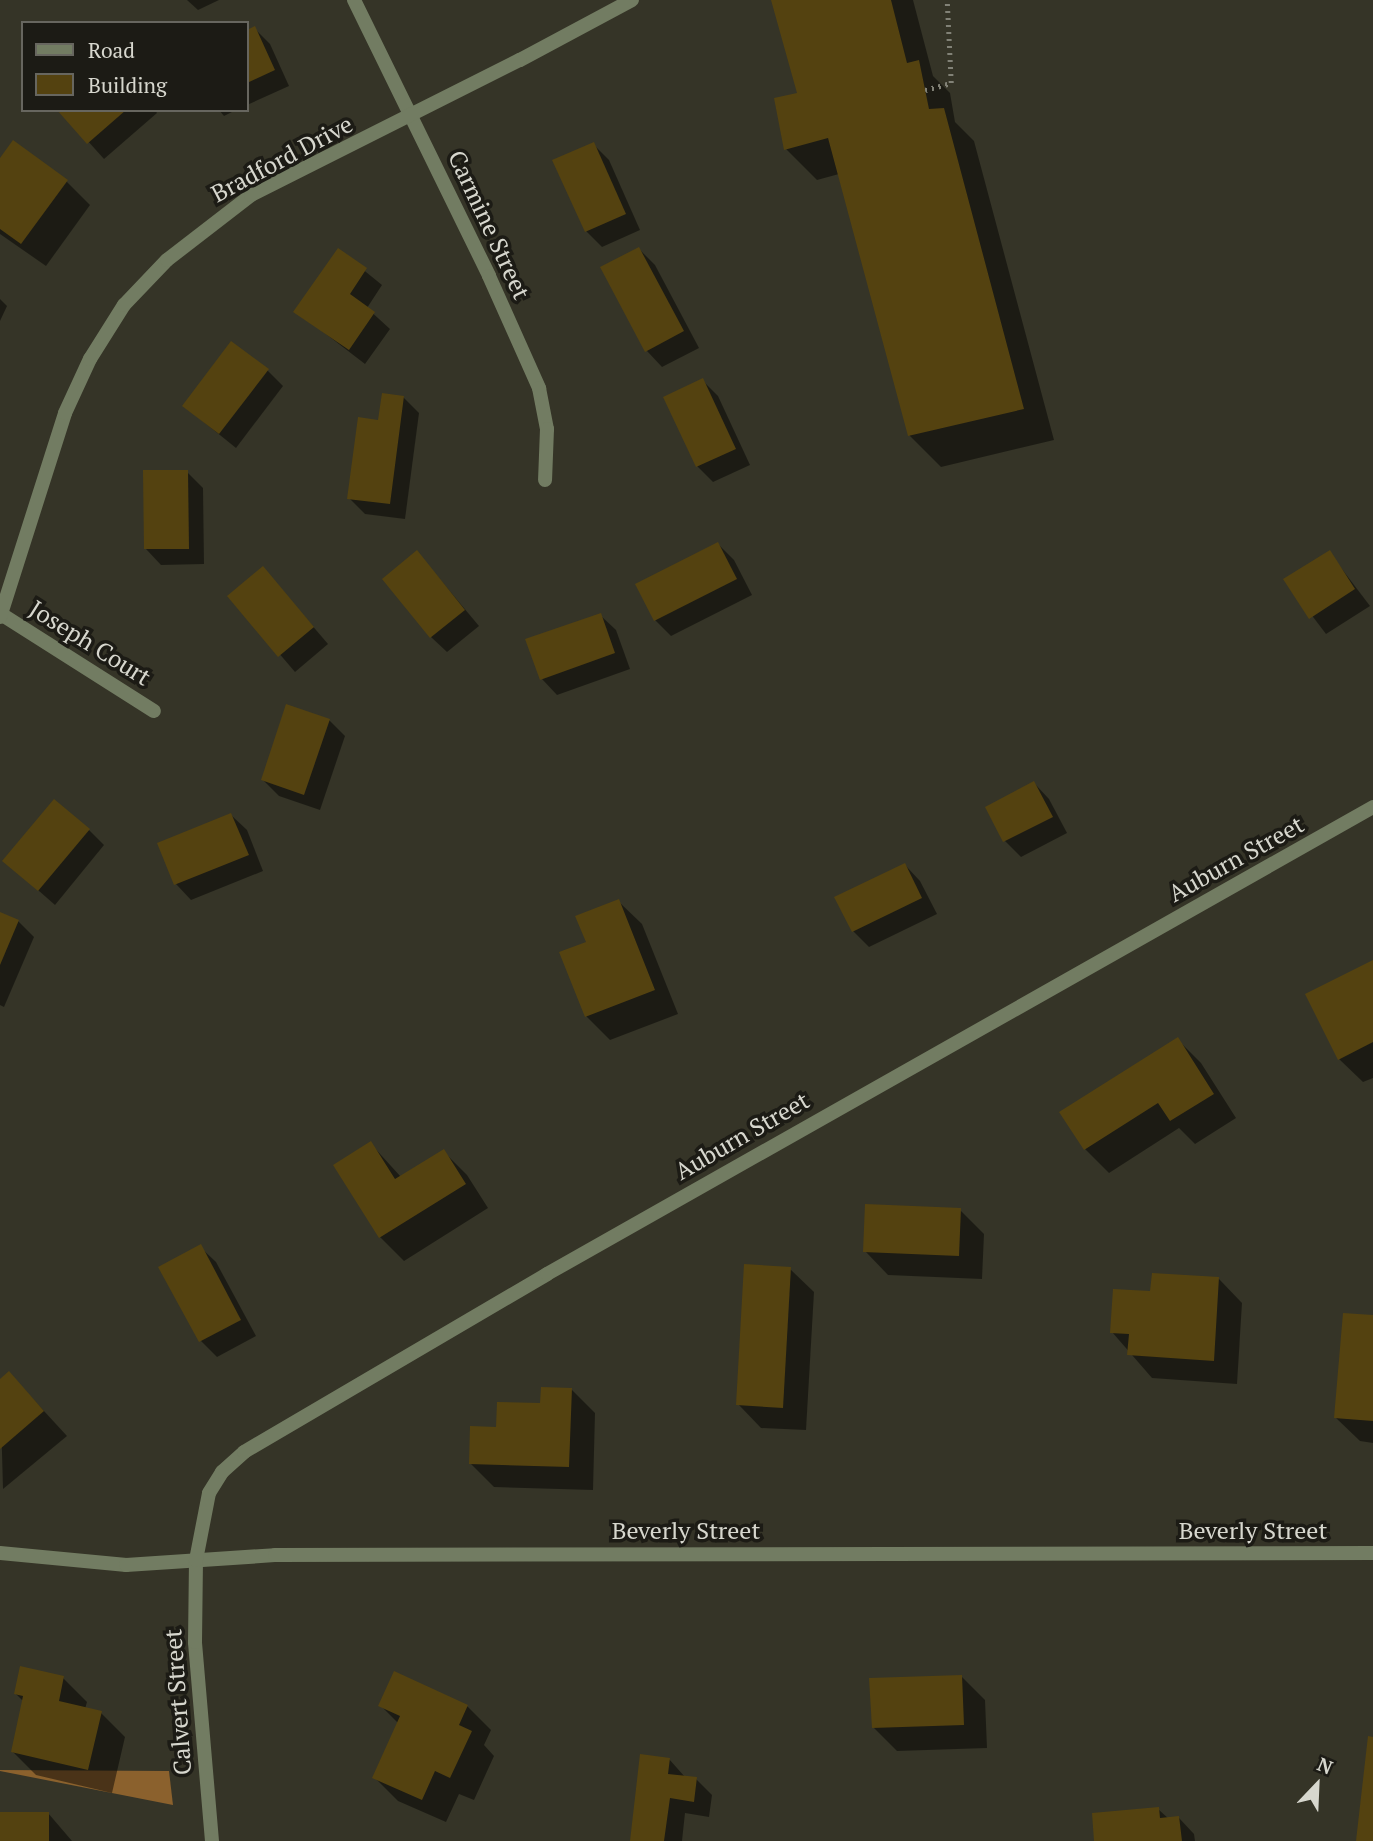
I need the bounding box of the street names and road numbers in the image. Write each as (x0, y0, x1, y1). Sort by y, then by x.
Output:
street label: Bradford Drive (206, 110, 358, 208)
street label: Carmine Street (442, 146, 536, 304)
street label: Joseph Court (24, 594, 156, 692)
street label: Auburn Street (1163, 810, 1309, 908)
street label: Auburn Street (670, 1086, 814, 1186)
street label: Beverly Street (612, 1517, 760, 1545)
street label: Beverly Street (1179, 1517, 1327, 1545)
street label: Calvert Street (159, 1628, 197, 1776)

